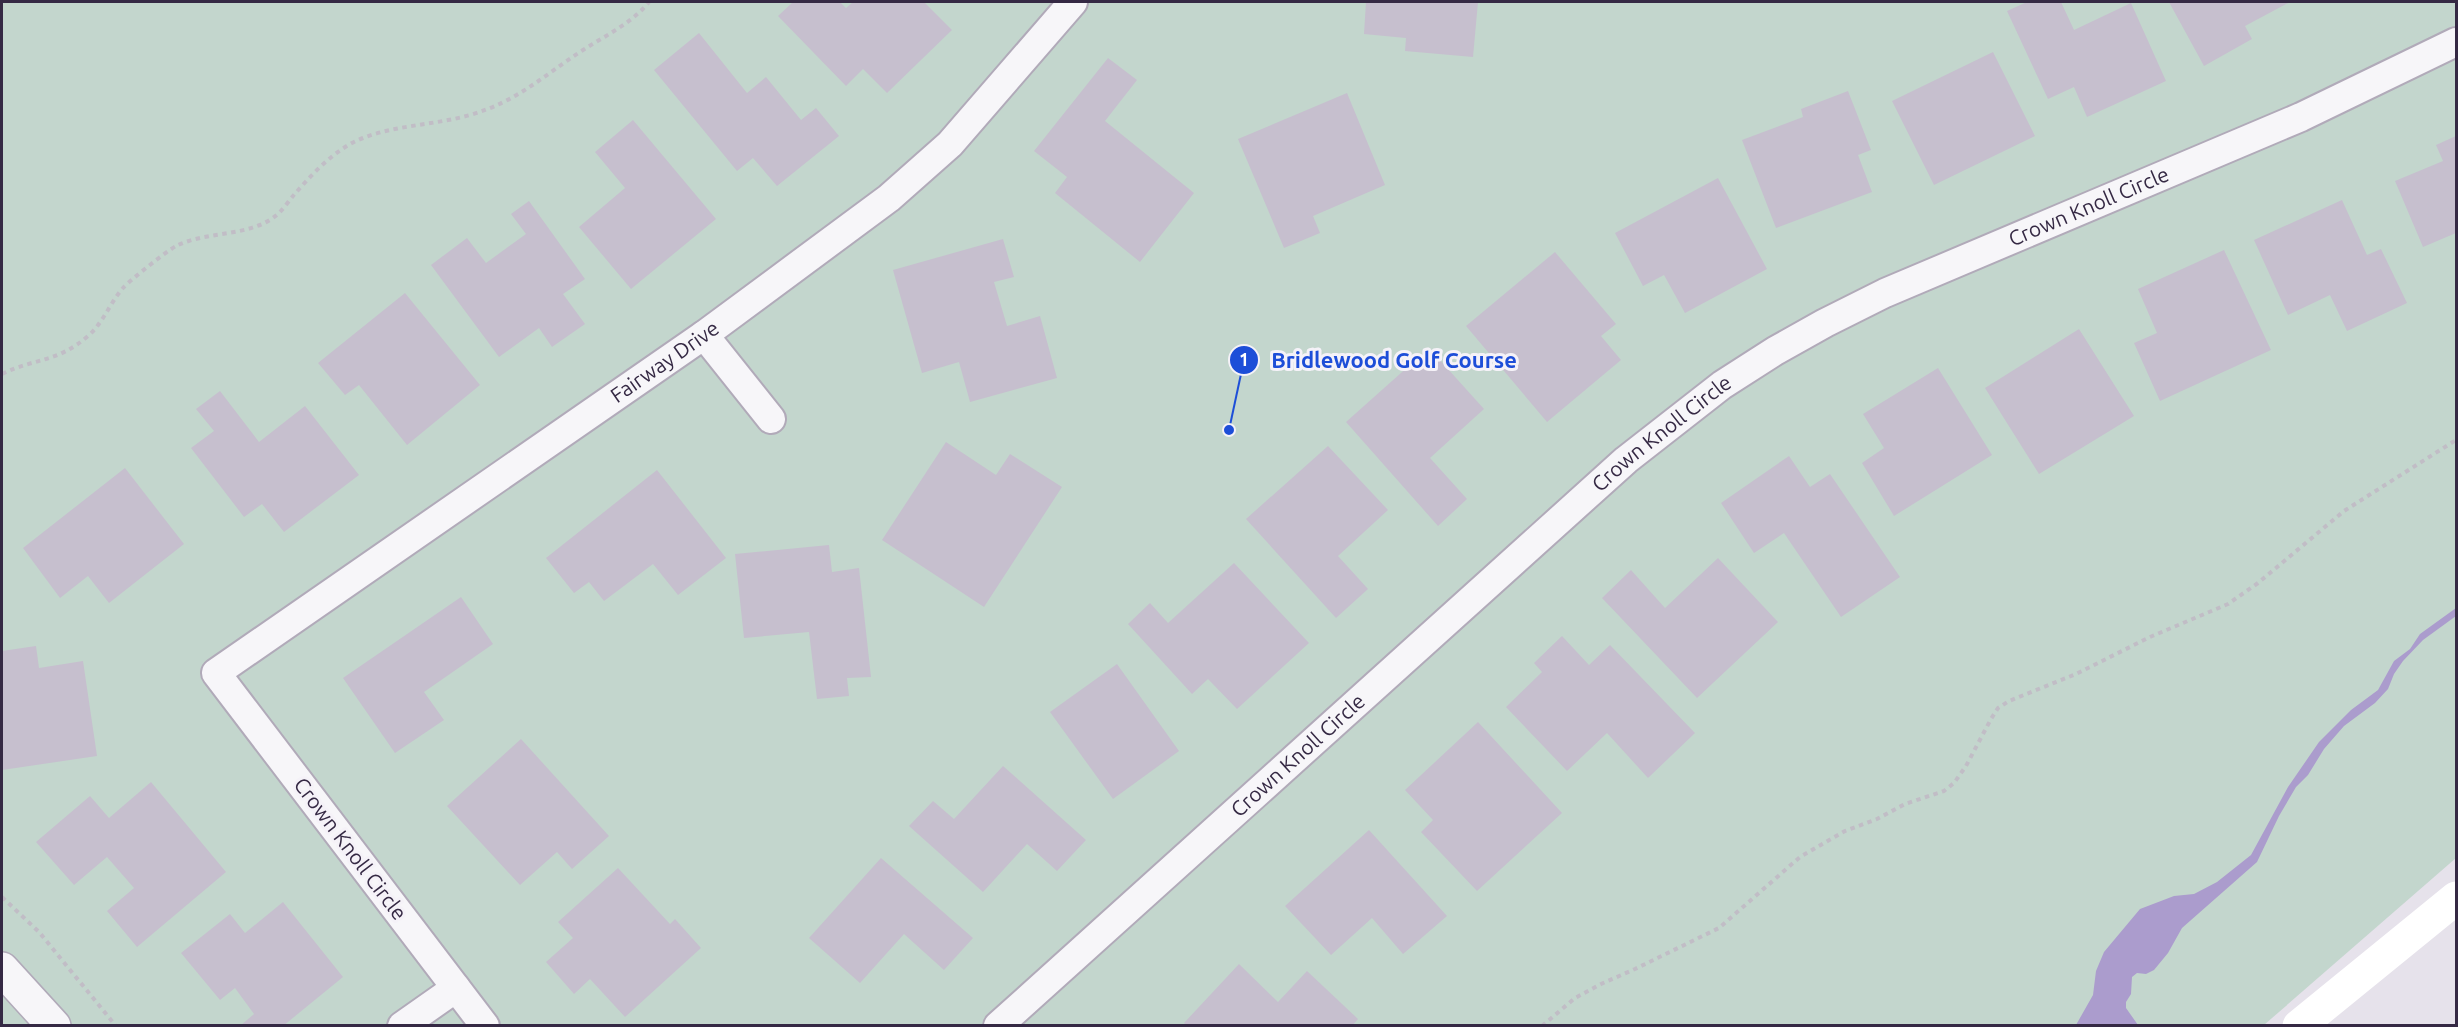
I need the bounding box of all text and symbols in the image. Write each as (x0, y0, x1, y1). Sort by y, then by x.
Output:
street label: Crown Knoll Circle (2005, 161, 2172, 250)
street label: Fairway Drive (606, 315, 723, 407)
callout: Bridlewood Golf Course (1229, 340, 1529, 380)
text: Bridlewood Golf Course (1271, 347, 1517, 372)
text: 1 (1239, 349, 1249, 369)
street label: Crown Knoll Circle (1587, 369, 1735, 496)
street label: Crown Knoll Circle (1226, 688, 1369, 821)
street label: Crown Knoll Circle (290, 773, 412, 924)

